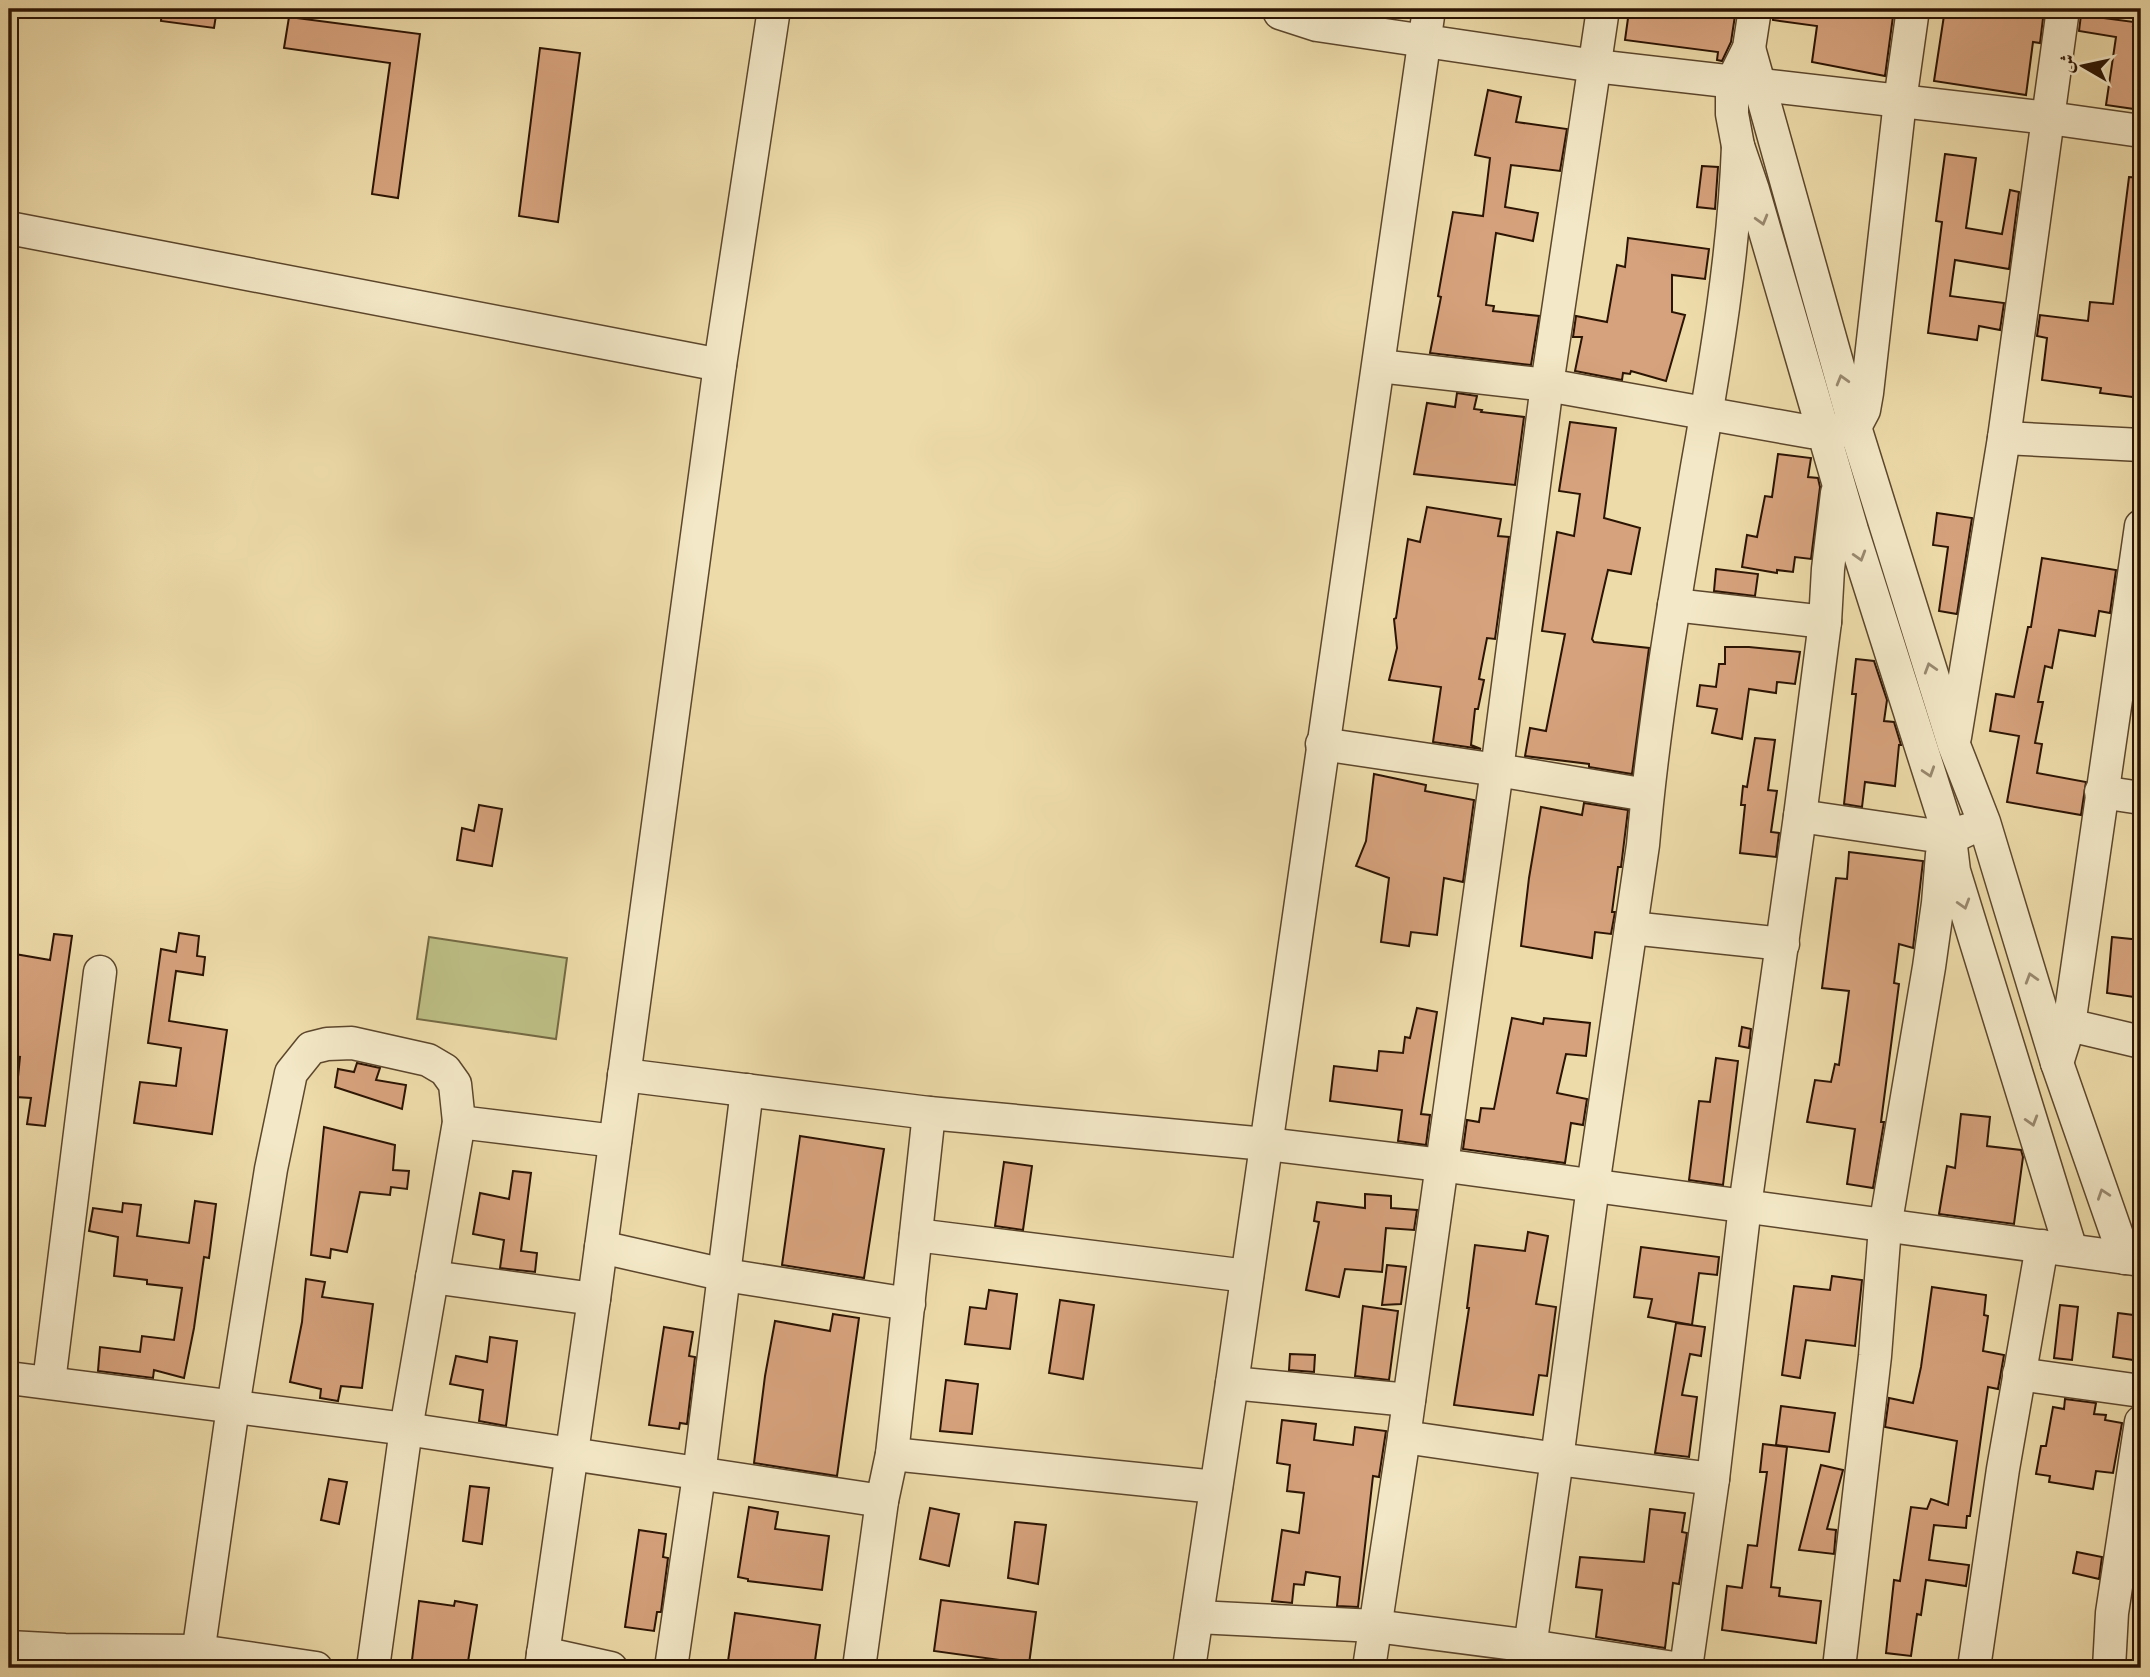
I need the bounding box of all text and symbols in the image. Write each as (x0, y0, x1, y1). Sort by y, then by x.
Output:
north arrow (2048, 32, 2118, 102)
text: ش (2053, 52, 2082, 75)
one-way arrow (1754, 213, 1769, 225)
one-way arrow (1836, 375, 1851, 387)
one-way arrow (1852, 549, 1866, 561)
one-way arrow (1924, 663, 1938, 675)
one-way arrow (1921, 766, 1935, 778)
one-way arrow (1956, 898, 1971, 910)
one-way arrow (2025, 972, 2040, 984)
one-way arrow (2023, 1115, 2038, 1127)
one-way arrow (2097, 1188, 2111, 1200)

